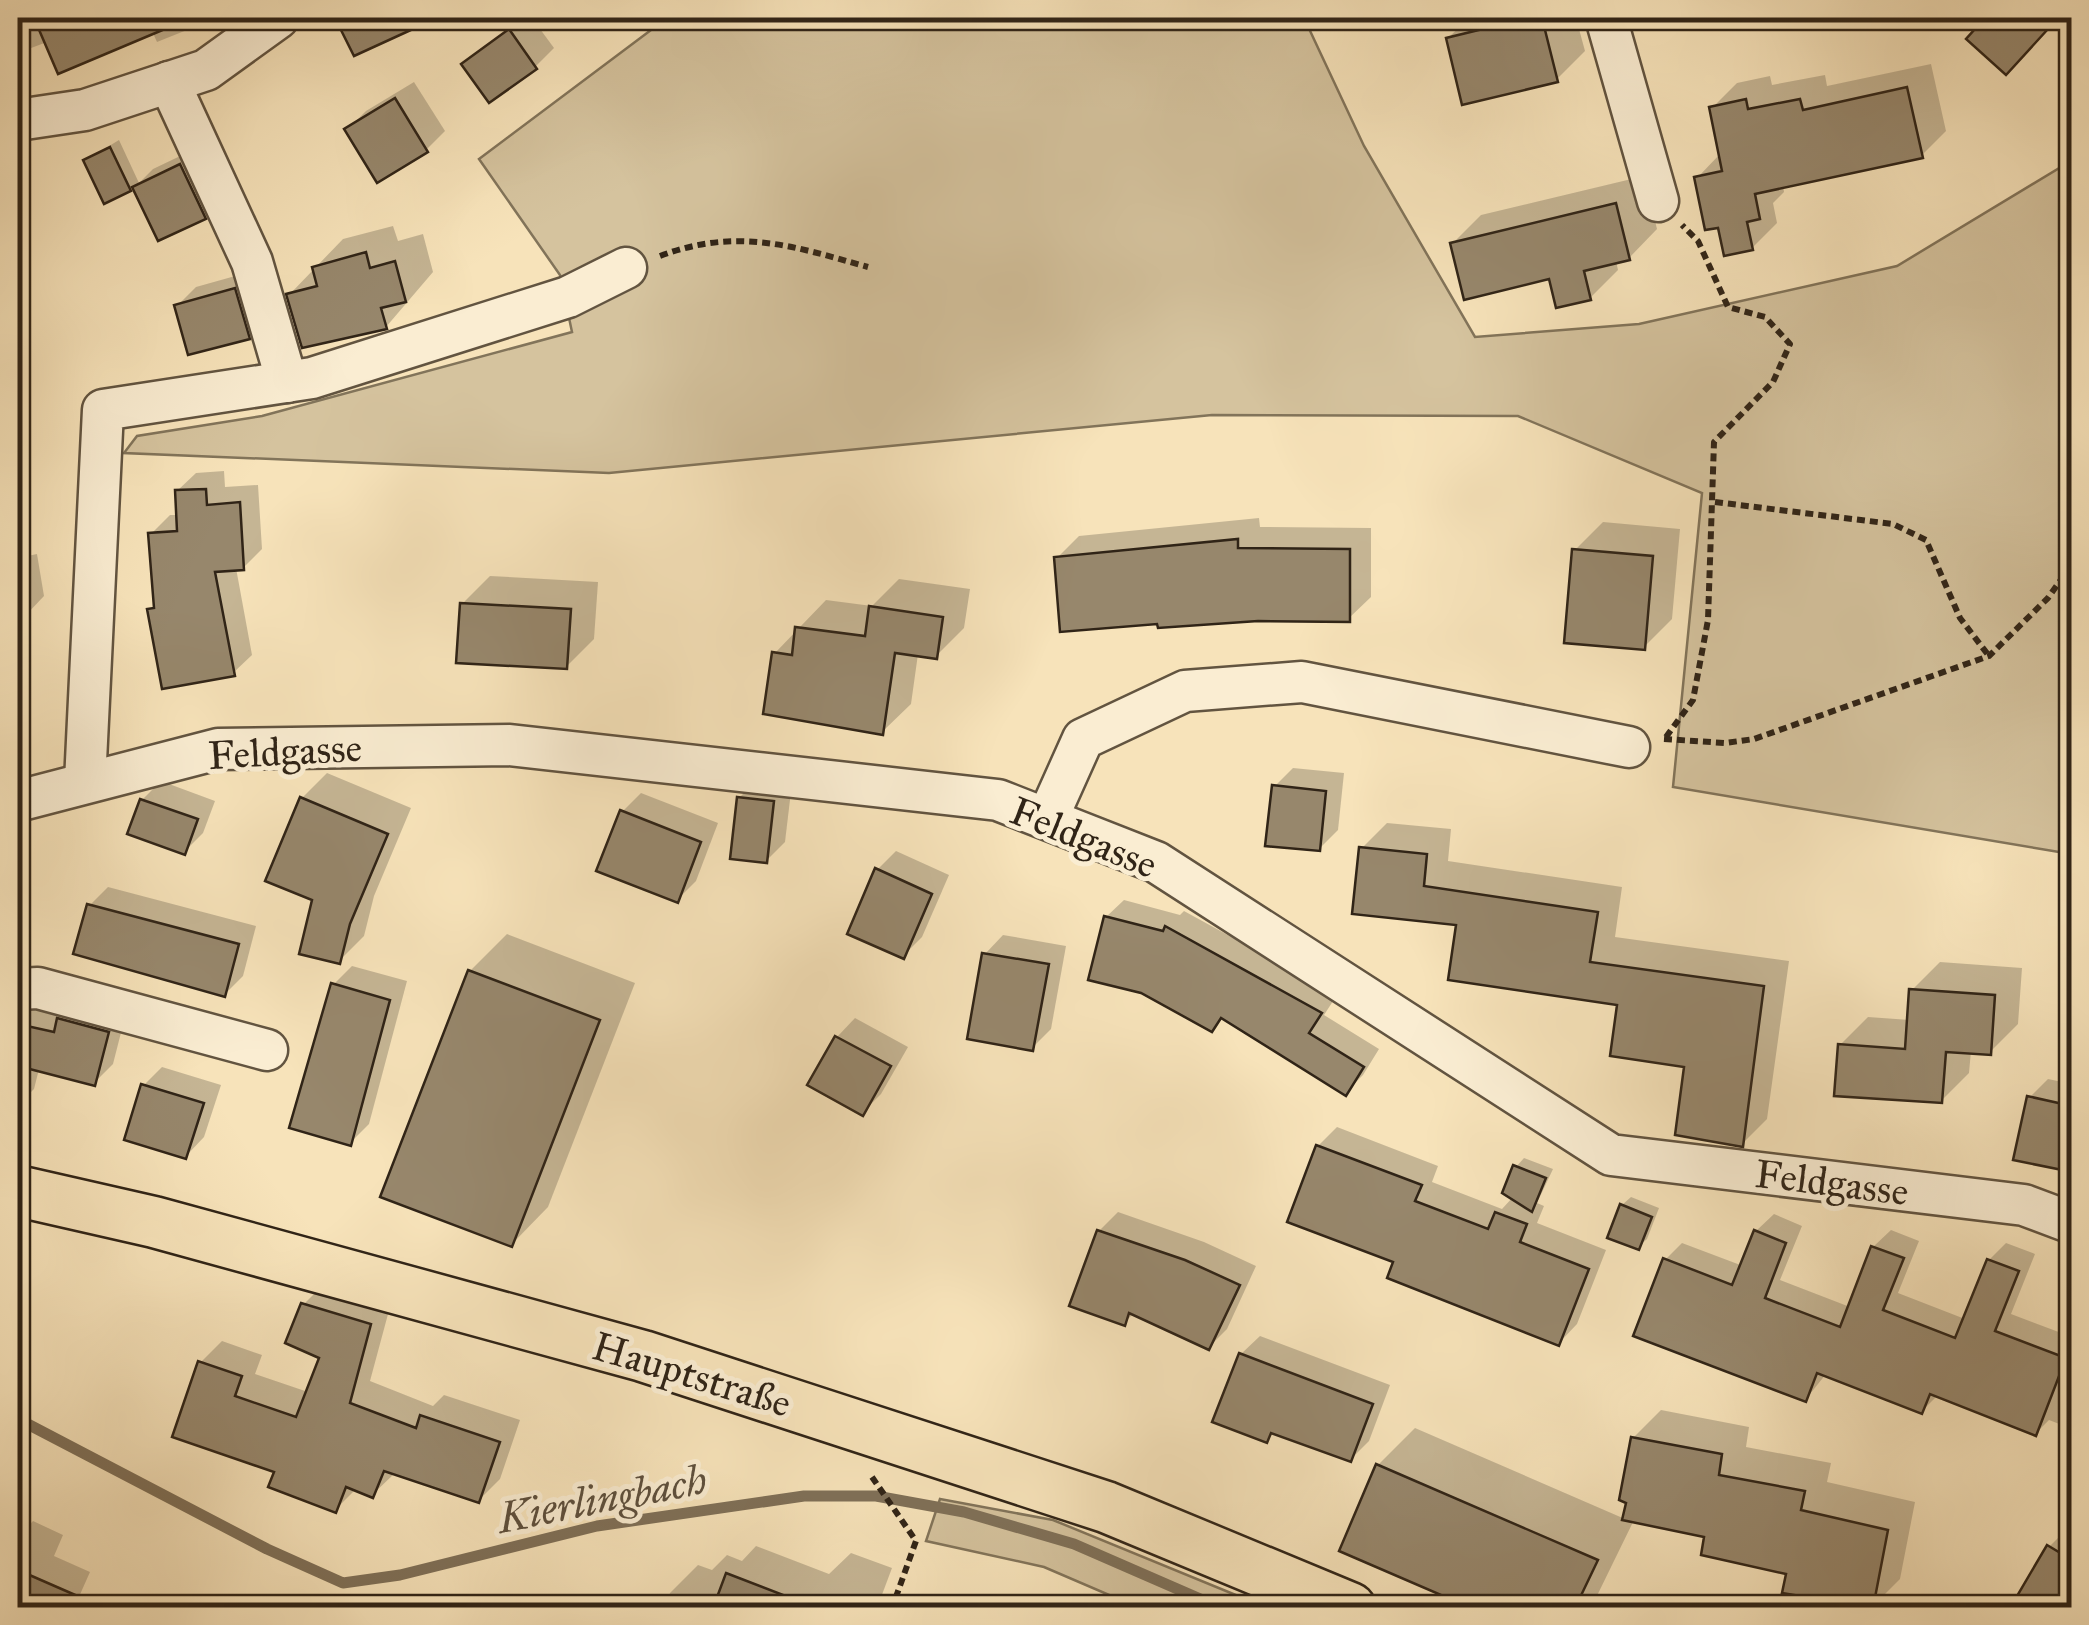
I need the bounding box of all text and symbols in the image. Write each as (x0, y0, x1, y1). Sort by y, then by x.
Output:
street label: Feldgasse (207, 723, 363, 780)
street label: Feldgasse (1003, 786, 1164, 889)
street label: Feldgasse (1752, 1149, 1911, 1216)
street label: Hauptstraße (587, 1321, 797, 1428)
water label: Kierlingbach (491, 1453, 711, 1545)

